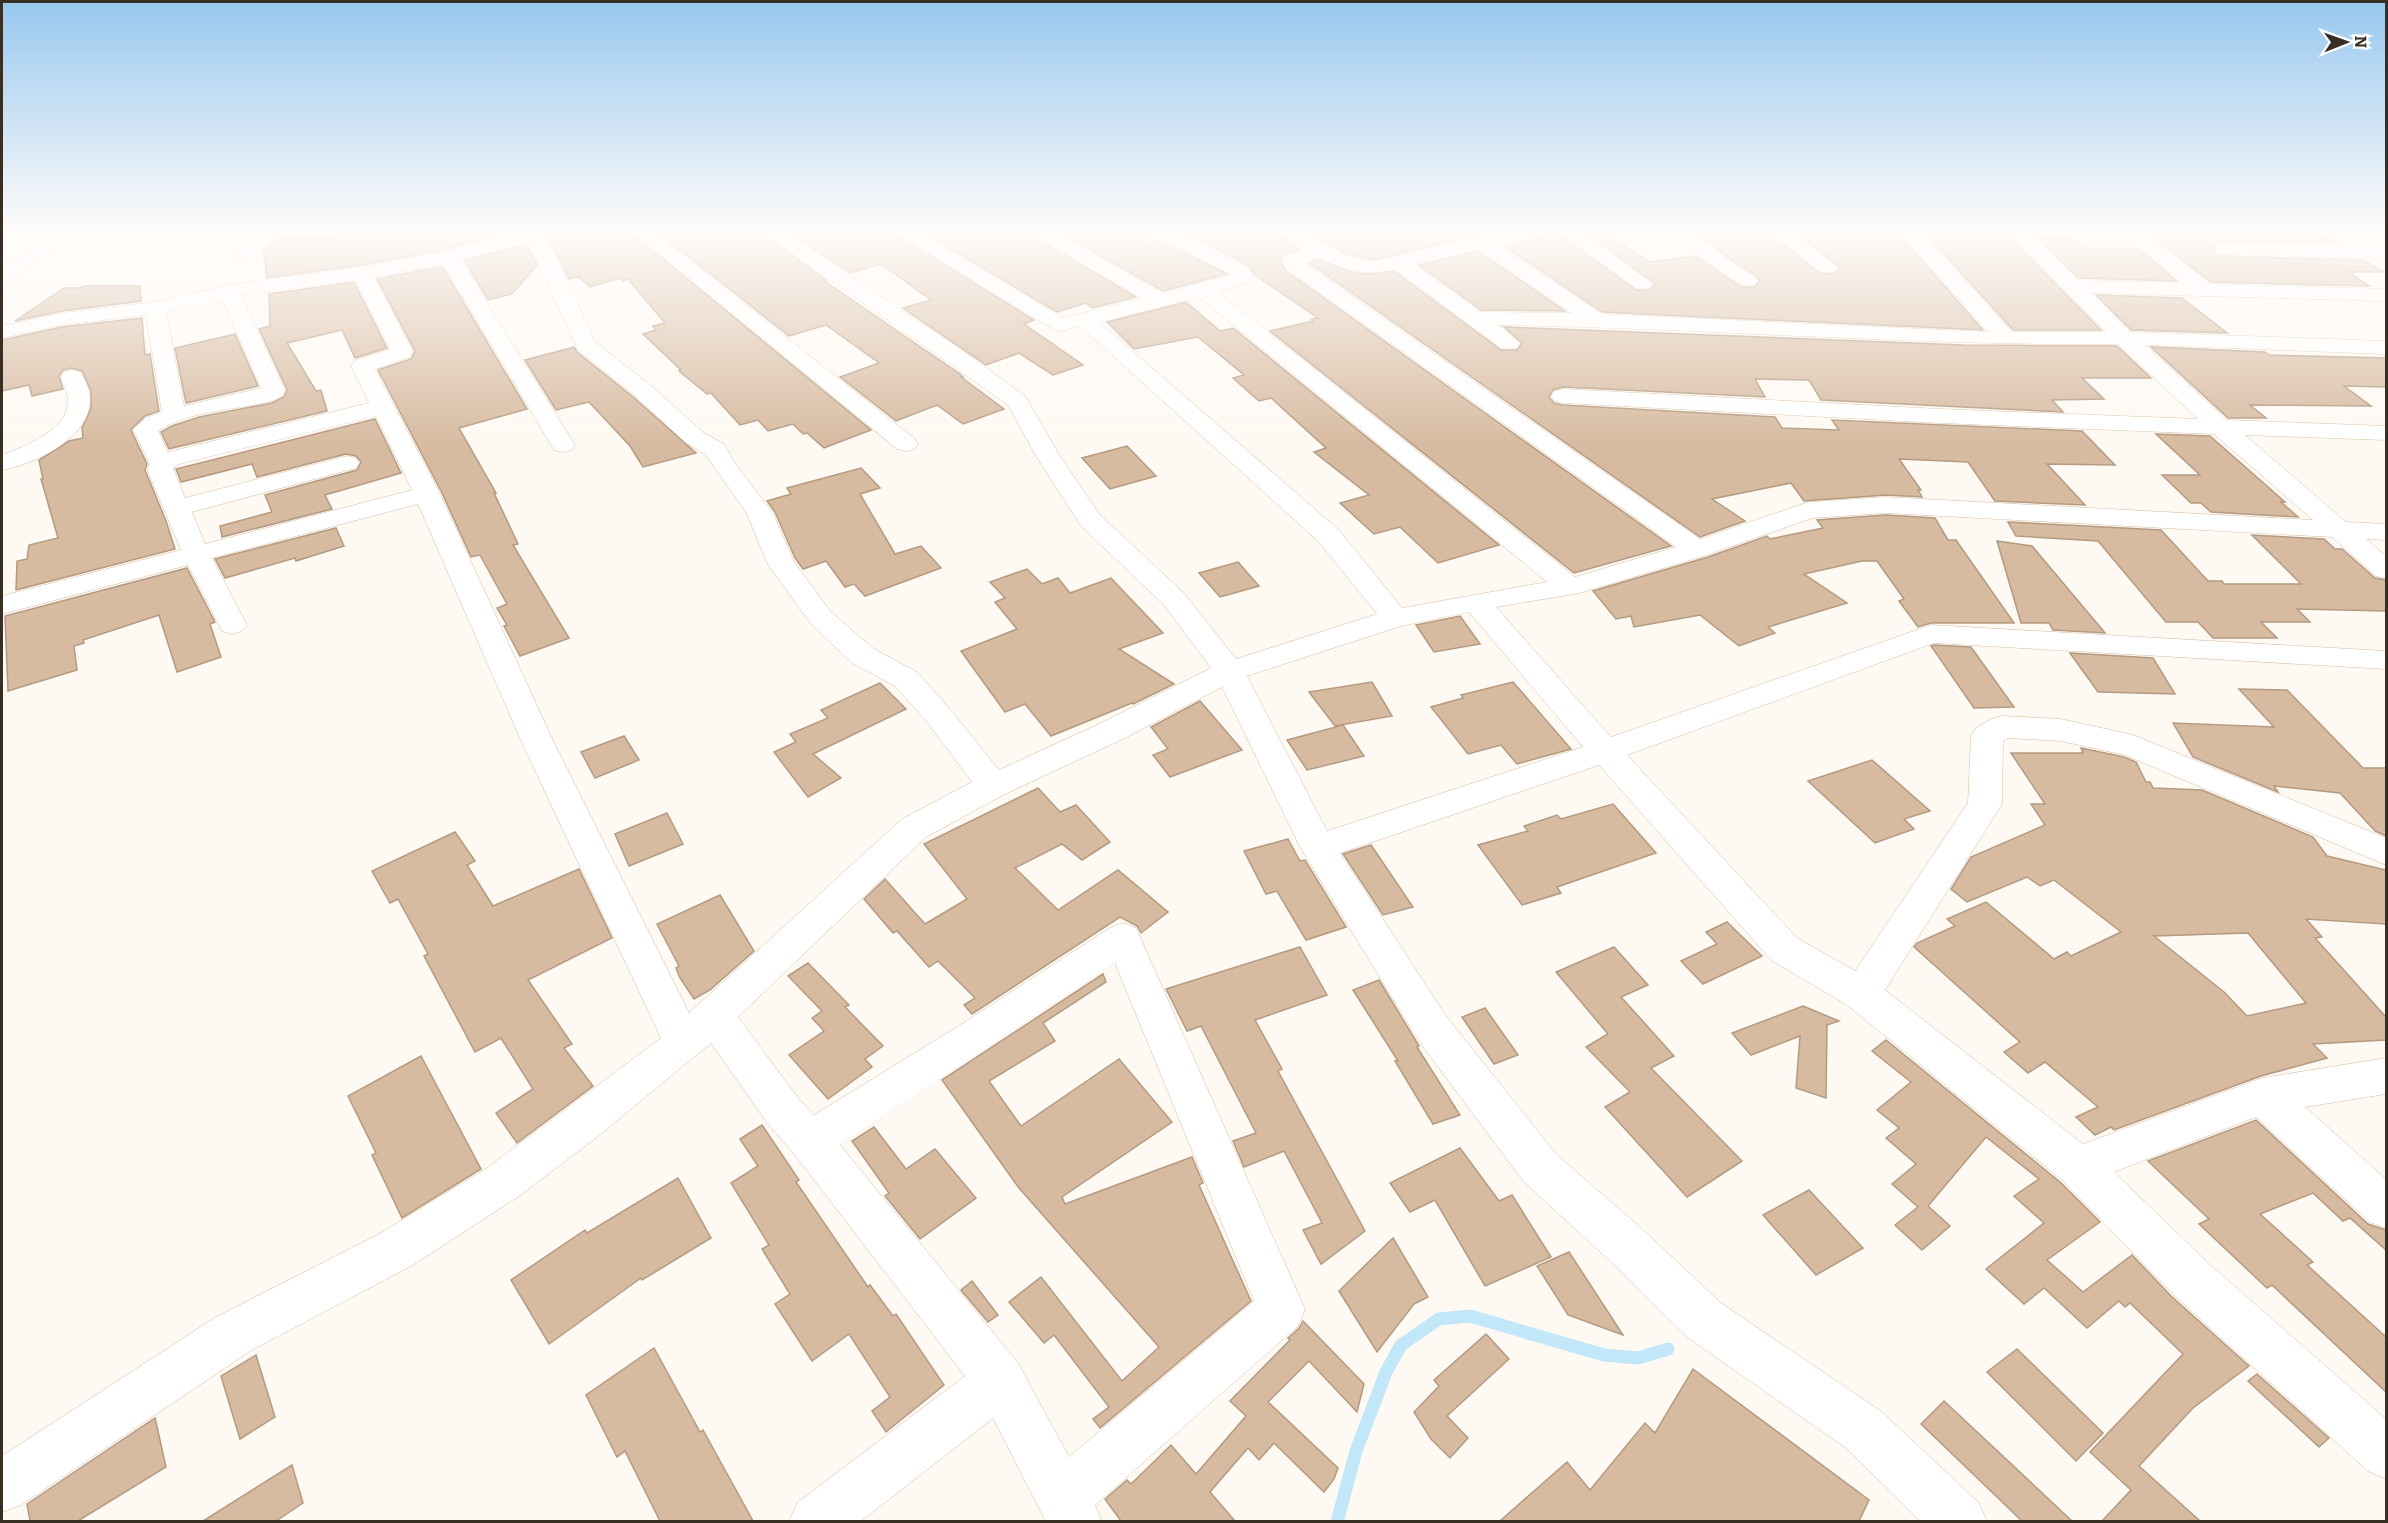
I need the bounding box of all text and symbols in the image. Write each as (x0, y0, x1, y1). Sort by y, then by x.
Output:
north arrow (2316, 12, 2376, 72)
text: N (2351, 35, 2370, 48)

